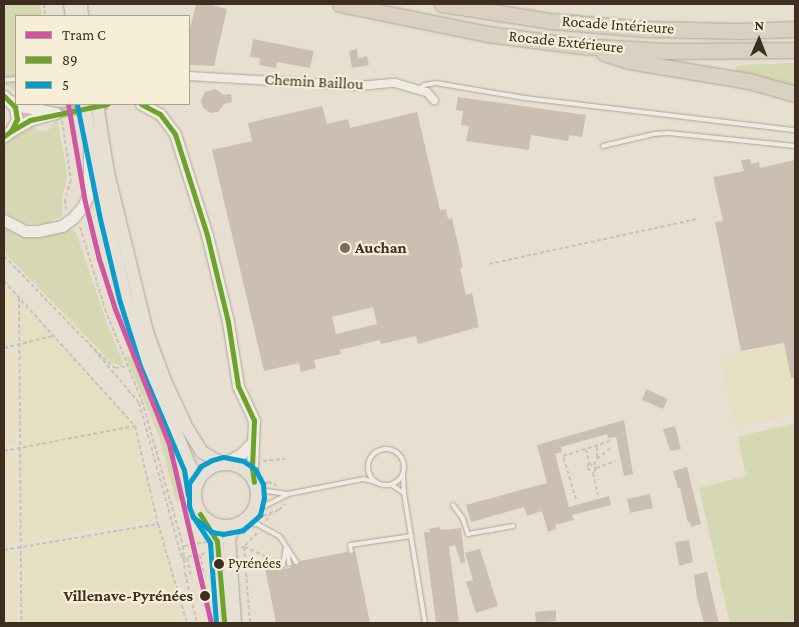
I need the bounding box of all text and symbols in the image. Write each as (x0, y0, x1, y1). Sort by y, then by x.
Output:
street label: Rocade Intérieure (561, 11, 675, 39)
legend (15, 15, 190, 105)
north arrow (734, 15, 784, 65)
text: N (754, 17, 764, 33)
street label: Rocade Extérieure (508, 26, 624, 58)
text: Tram C (62, 27, 106, 43)
text: 89 (62, 52, 78, 68)
street label: Chemin Baillou (264, 70, 364, 94)
text: 5 (62, 77, 69, 93)
place label: Auchan (355, 238, 407, 258)
marker: Auchan (339, 242, 351, 254)
place label: Pyrénées (228, 555, 281, 573)
marker: Pyrénées (214, 559, 224, 569)
place label: Villenave-Pyrénées (63, 586, 193, 606)
marker: Villenave-Pyrénées (197, 588, 213, 604)

